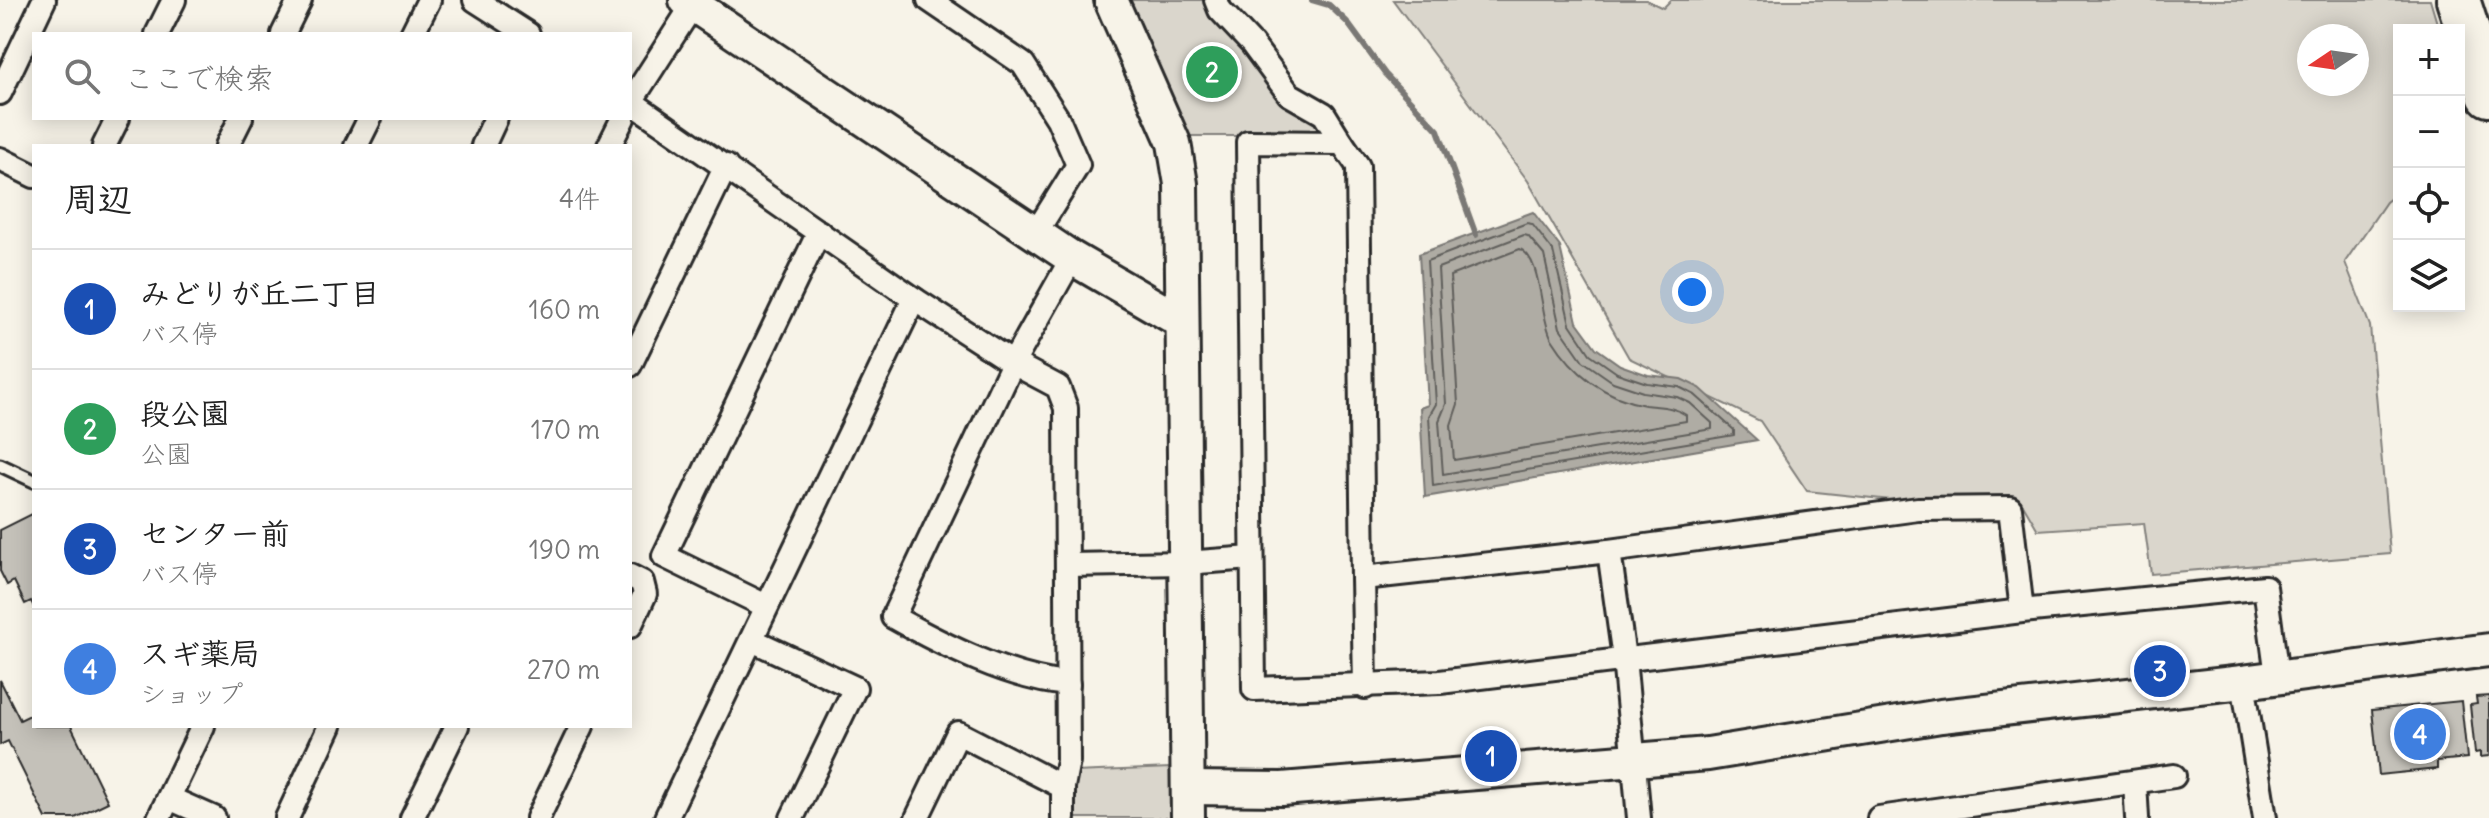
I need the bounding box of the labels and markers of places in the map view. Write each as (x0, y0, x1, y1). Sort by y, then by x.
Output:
pin: 2 (1186, 42, 1238, 102)
pin: 3 (2134, 641, 2186, 701)
pin: 4 (2394, 704, 2446, 764)
pin: 1 (1465, 726, 1517, 786)

